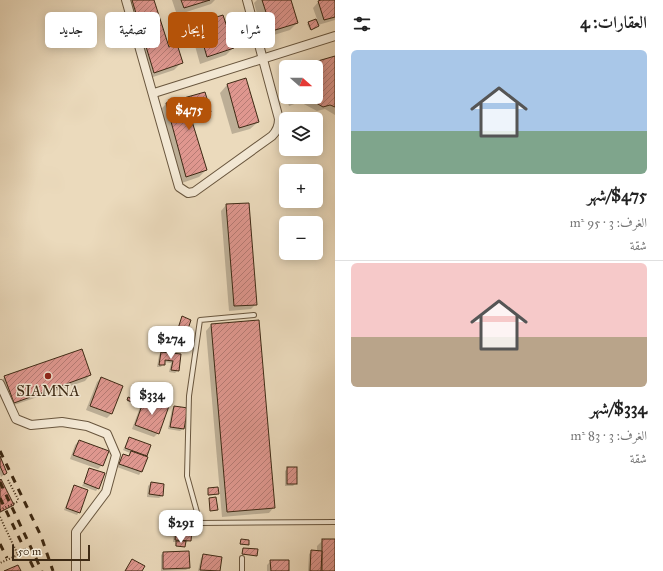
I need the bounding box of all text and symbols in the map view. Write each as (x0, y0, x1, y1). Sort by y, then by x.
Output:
chip: جديد (45, 12, 97, 48)
chip: تصفية (105, 12, 160, 48)
chip: إيجار (168, 12, 218, 48)
chip: شراء (226, 12, 275, 48)
text: العقارات: 4 (580, 12, 647, 33)
icon: filters (351, 13, 373, 35)
north arrow (279, 60, 323, 104)
map controls (279, 60, 323, 260)
icon: home (463, 76, 535, 148)
pin: $475 (165, 97, 213, 131)
text: $475 (175, 102, 203, 118)
button: layers (279, 112, 323, 156)
button: + (279, 164, 323, 208)
text: $475/شهر (587, 185, 647, 206)
text: الغرف: 3 · 95 m² (570, 215, 647, 231)
button: − (279, 216, 323, 260)
text: شقة (630, 238, 647, 254)
icon: home (463, 289, 535, 361)
pin: $274 (147, 326, 195, 360)
text: $274 (157, 331, 185, 347)
marker: SIAMNA (43, 371, 53, 381)
place label: SIAMNA (16, 382, 80, 400)
pin: $334 (128, 382, 176, 416)
text: $334 (139, 387, 165, 403)
text: $334/شهر (590, 398, 647, 419)
text: الغرف: 3 · 83 m² (571, 428, 647, 444)
text: شقة (630, 451, 647, 467)
pin: $291 (157, 510, 205, 544)
text: $291 (168, 515, 194, 531)
scale bar (12, 543, 90, 562)
text: 50 m (18, 545, 41, 558)

